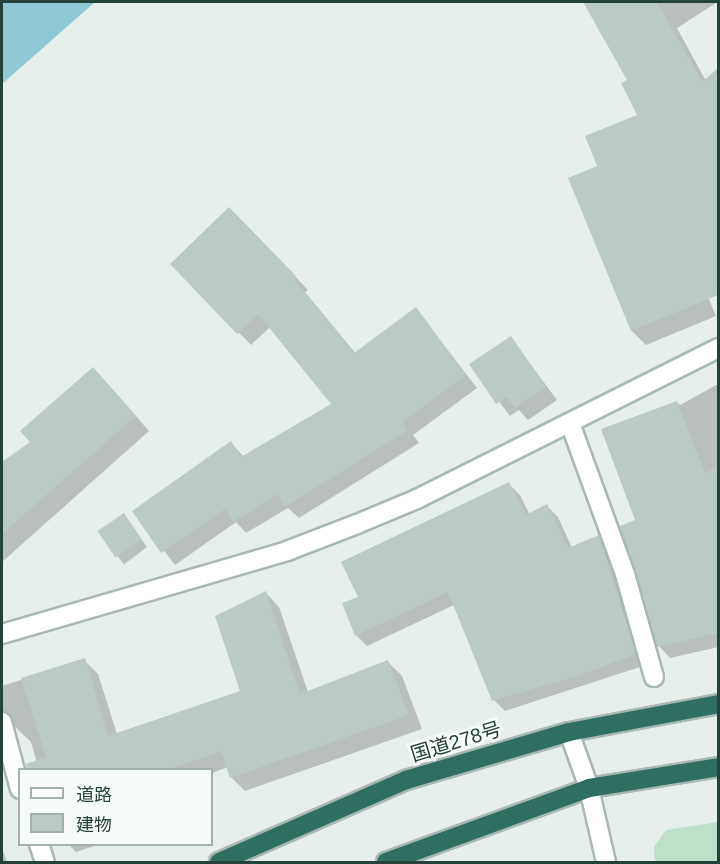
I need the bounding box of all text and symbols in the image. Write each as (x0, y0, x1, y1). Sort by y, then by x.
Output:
street label: 国道278号 (408, 717, 504, 767)
legend (18, 768, 213, 846)
text: 道路 (76, 785, 112, 805)
text: 建物 (76, 815, 112, 835)

